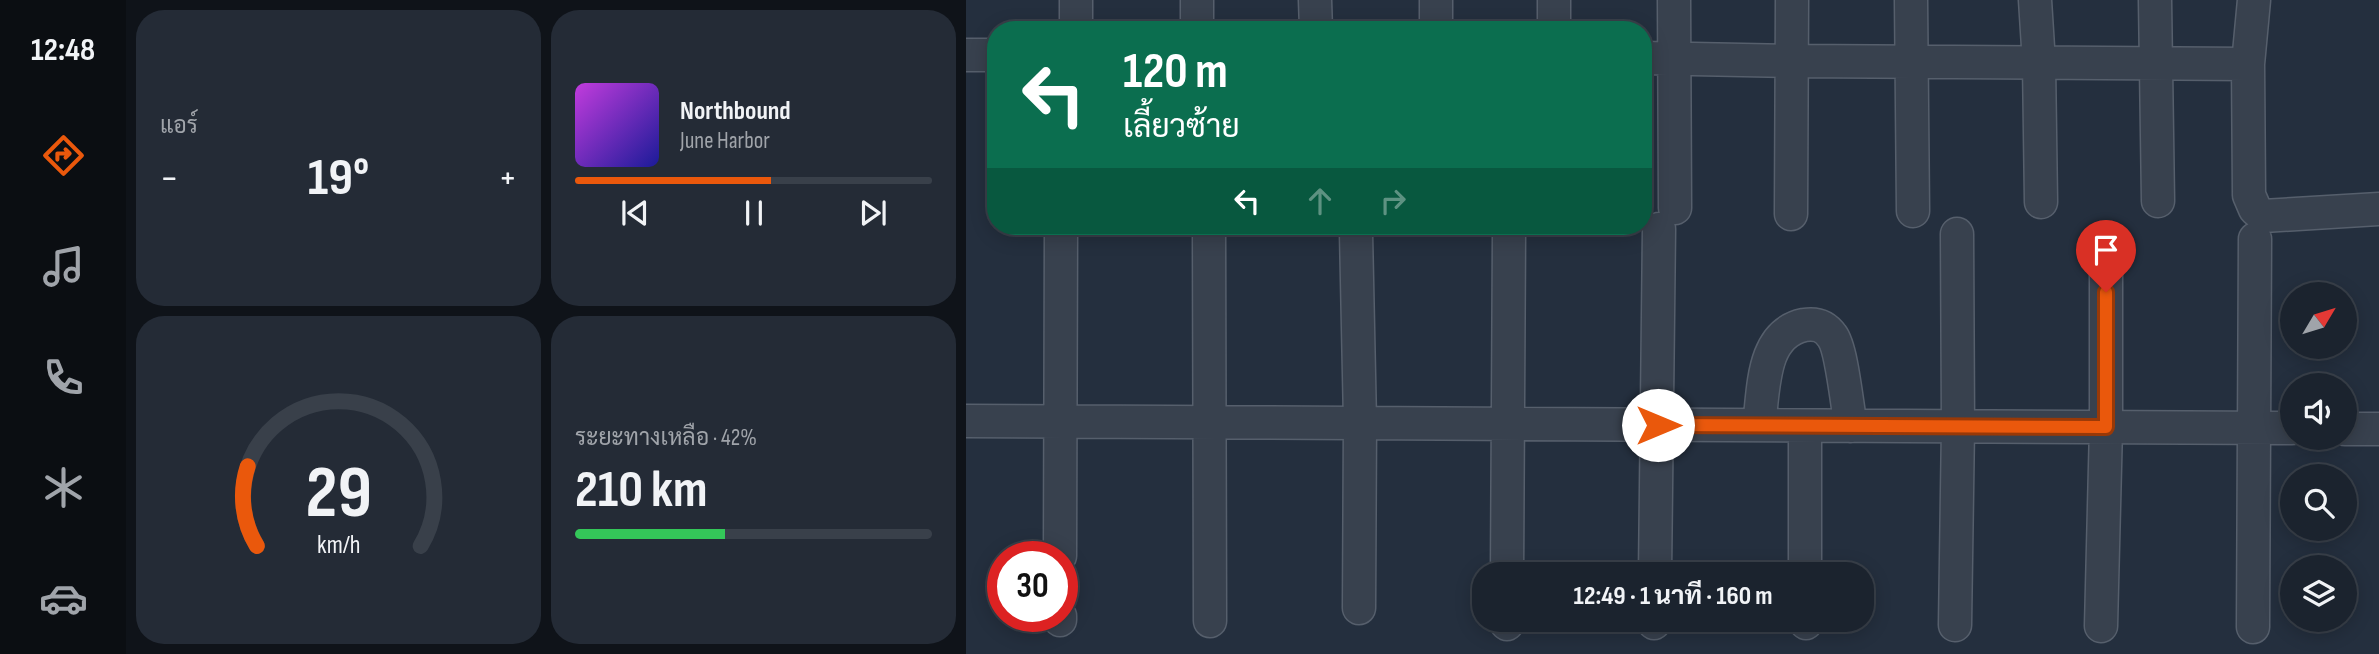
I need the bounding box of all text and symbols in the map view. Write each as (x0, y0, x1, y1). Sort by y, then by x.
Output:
text: 12:48 (31, 31, 95, 70)
text: 120 m (1123, 43, 1228, 102)
icon: left (1008, 49, 1099, 140)
text: Northbound (680, 96, 791, 127)
text: เลี้ยวซ้าย (1123, 108, 1240, 147)
text: แอร์ (160, 112, 198, 140)
text: June Harbor (680, 127, 770, 155)
icon: directions (39, 131, 88, 180)
text: 19° (308, 147, 369, 210)
text: − (160, 156, 179, 201)
text: + (498, 156, 517, 201)
icon: left (1228, 182, 1266, 220)
icon: ahead (1301, 182, 1339, 220)
icon: right (1374, 182, 1412, 220)
icon: previous (616, 194, 654, 232)
icon: pause (735, 194, 773, 232)
icon: next (854, 194, 892, 232)
pin (2076, 220, 2136, 292)
icon: arrive (2087, 231, 2125, 269)
icon: music (39, 242, 88, 291)
north arrow (2280, 282, 2357, 359)
map controls (2280, 282, 2357, 632)
icon: phone (39, 353, 88, 402)
button: sound (2280, 373, 2357, 450)
position arrow (1621, 388, 1695, 462)
text: ระยะทางเหลือ · 42% (575, 424, 757, 452)
text: 29 (305, 450, 372, 538)
text: 210 km (575, 459, 708, 522)
icon: climate (39, 463, 88, 512)
button: search (2280, 464, 2357, 541)
text: km/h (317, 530, 360, 561)
speed limit sign: 30 (987, 541, 1078, 632)
button: layers (2280, 555, 2357, 632)
icon: car (39, 574, 88, 623)
text: 12:49 · 1 นาที · 160 m (1574, 581, 1772, 612)

